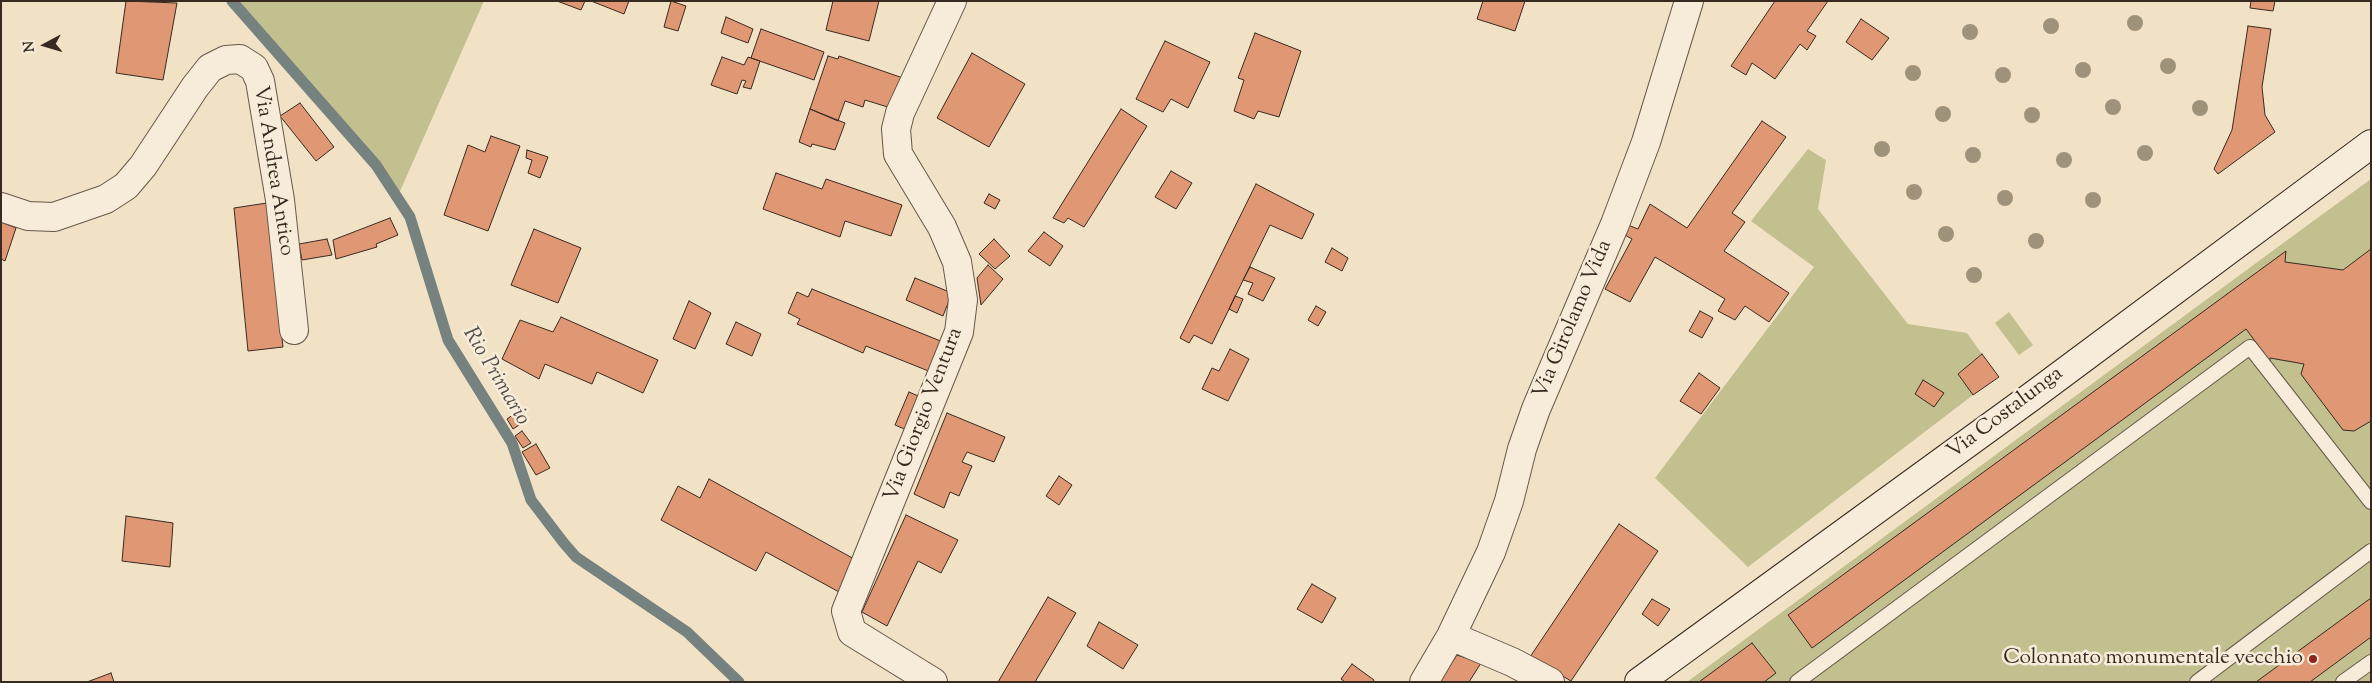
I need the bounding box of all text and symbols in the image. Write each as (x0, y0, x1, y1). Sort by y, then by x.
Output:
north arrow (20, 20, 70, 70)
text: N (20, 40, 41, 53)
street label: Via Andrea Antico (246, 84, 298, 258)
street label: Via Girolamo Vida (1529, 237, 1619, 403)
water label: Rio Primario (455, 323, 535, 431)
street label: Via Giorgio Ventura (880, 325, 970, 505)
street label: Via Costalunga (1943, 362, 2069, 466)
place label: Colonnato monumentale vecchio (2003, 646, 2303, 672)
marker: Colonnato monumentale vecchio (2307, 653, 2319, 665)

